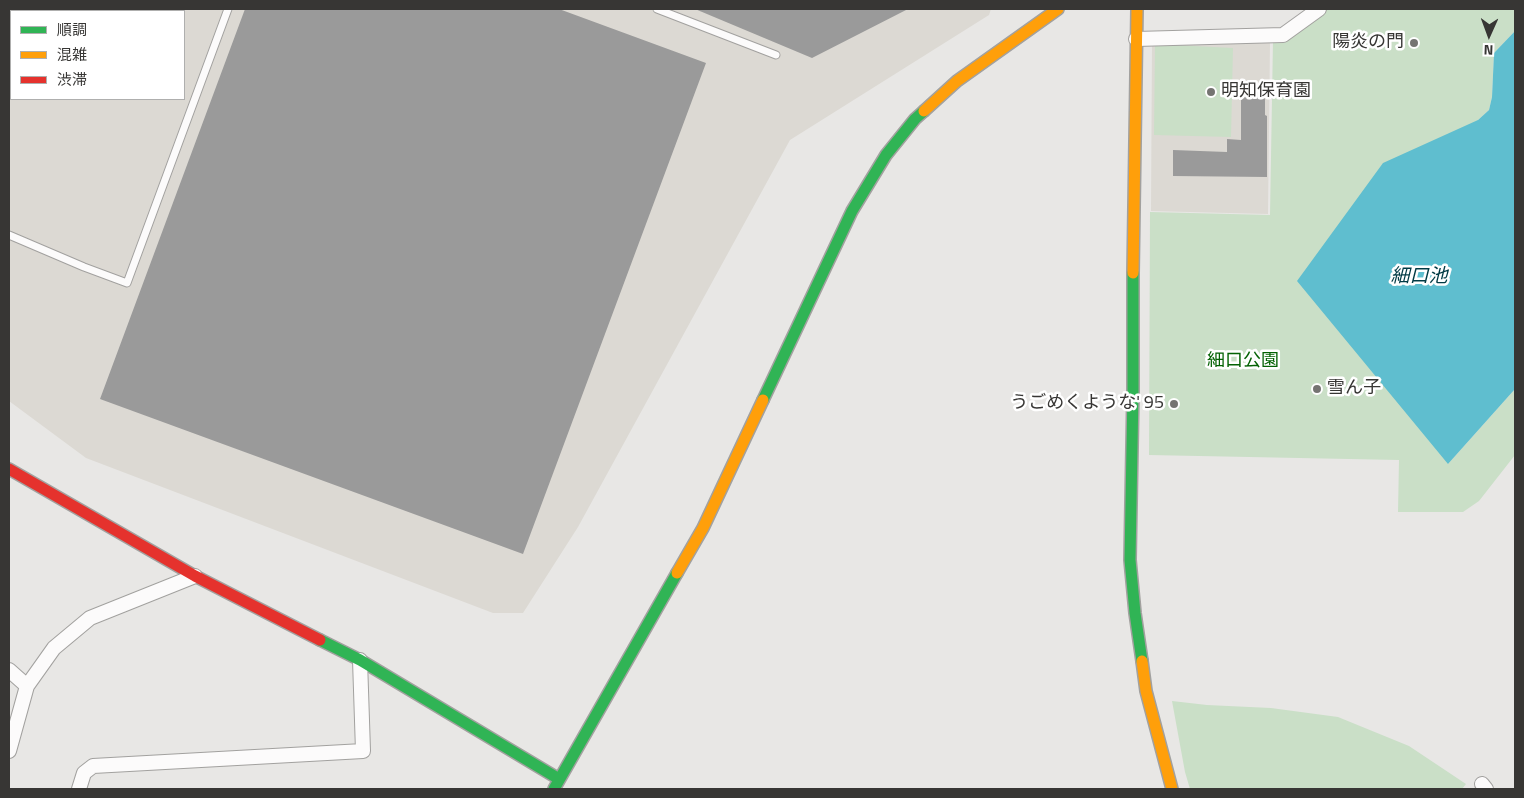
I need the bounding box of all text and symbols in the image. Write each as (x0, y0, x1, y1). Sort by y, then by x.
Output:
legend (10, 10, 185, 100)
north arrow (1464, 10, 1514, 60)
text: 順調 (57, 18, 87, 41)
place label: 陽炎の門 (1332, 32, 1404, 54)
marker: 陽炎の門 (1408, 37, 1420, 49)
text: N (1483, 40, 1494, 61)
text: 混雑 (57, 43, 87, 66)
text: 渋滞 (57, 68, 87, 91)
place label: 明知保育園 (1221, 81, 1311, 103)
marker: 明知保育園 (1205, 86, 1217, 98)
water label: 細口池 (1391, 266, 1447, 288)
park label: 細口公園 (1207, 351, 1279, 373)
place label: 雪ん子 (1327, 378, 1381, 400)
marker: 雪ん子 (1311, 383, 1323, 395)
place label: うごめくような' 95 (1010, 393, 1164, 415)
marker: うごめくような' 95 (1168, 398, 1180, 410)

